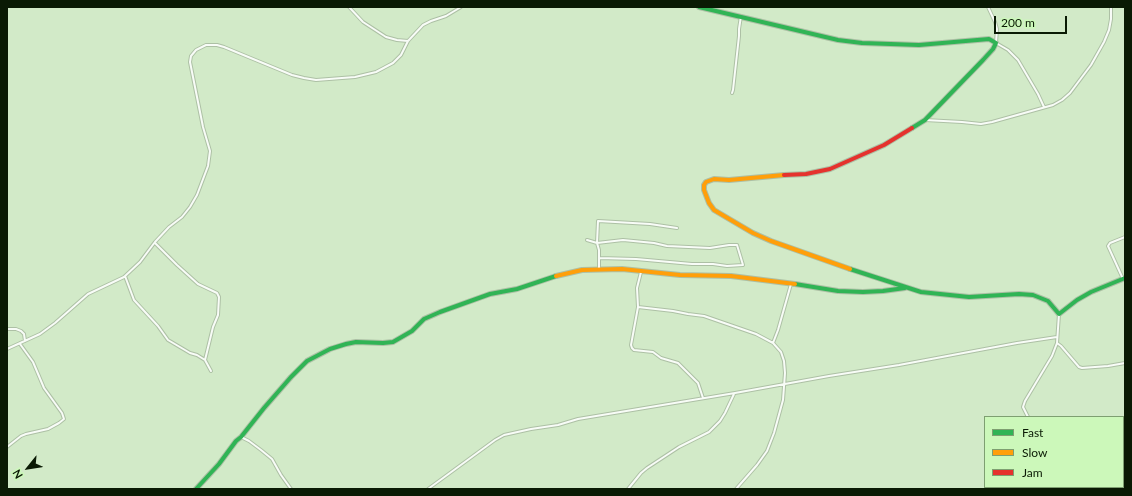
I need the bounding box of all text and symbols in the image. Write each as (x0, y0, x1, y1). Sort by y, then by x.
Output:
scale bar (996, 8, 1069, 34)
text: 200 m (1001, 15, 1035, 30)
legend (984, 416, 1124, 488)
text: Fast (1022, 425, 1043, 440)
text: Slow (1022, 445, 1047, 460)
north arrow (8, 448, 48, 488)
text: Jam (1022, 465, 1043, 480)
text: N (9, 467, 25, 481)

